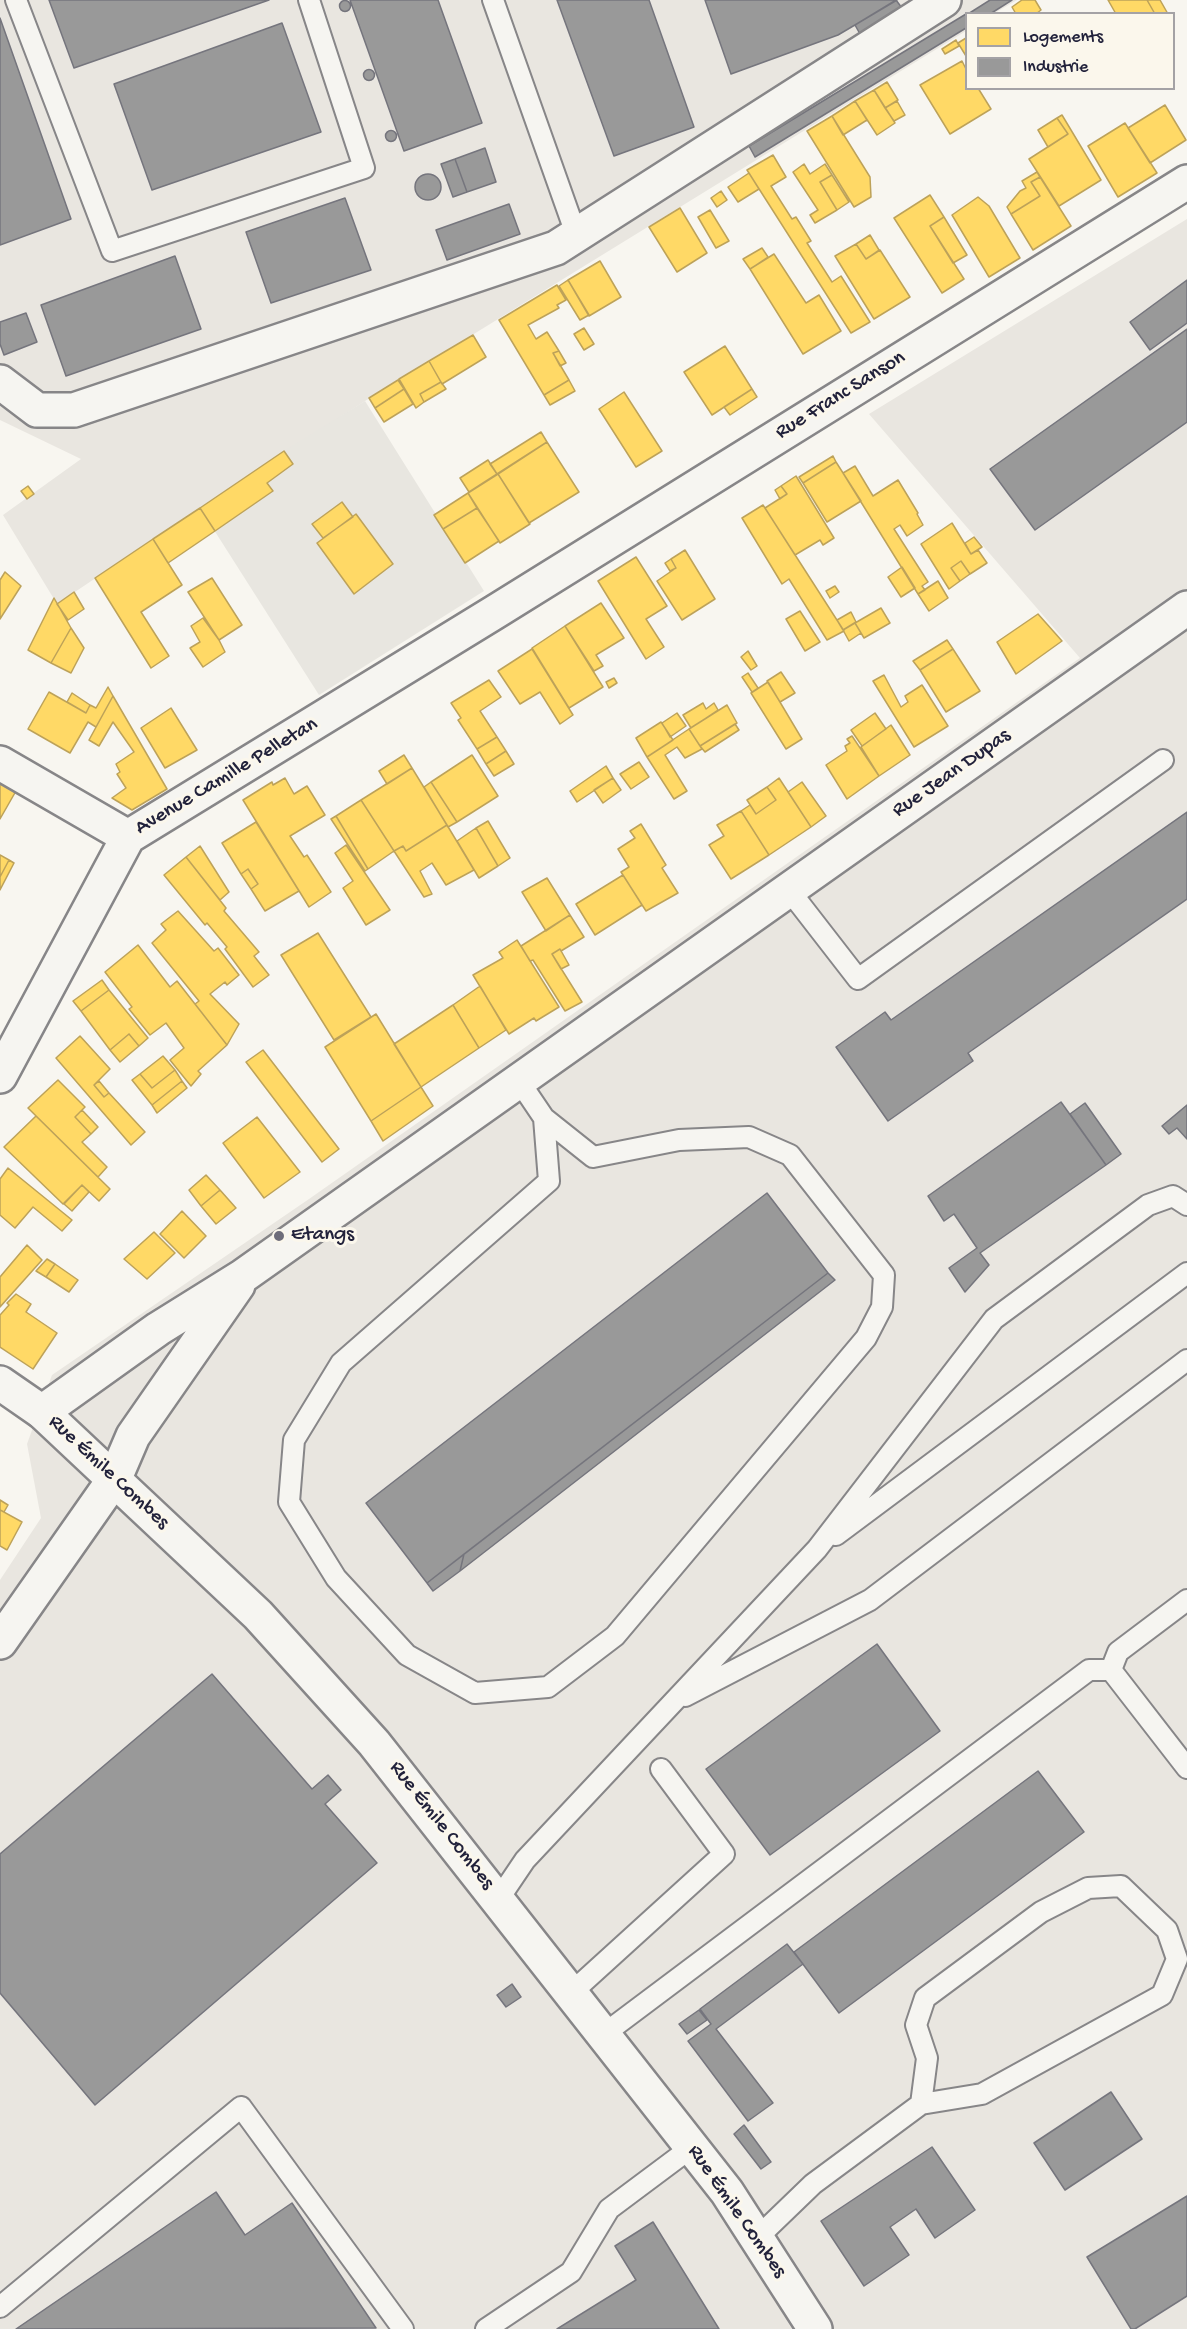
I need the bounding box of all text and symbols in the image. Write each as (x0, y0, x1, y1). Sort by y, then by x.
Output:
legend (965, 12, 1175, 90)
text: Logements (1023, 27, 1103, 48)
text: Industrie (1023, 57, 1088, 78)
street label: Rue Franc Sanson (771, 346, 911, 446)
street label: Avenue Camille Pelletan (131, 713, 323, 841)
street label: Rue Jean Dupas (888, 724, 1016, 824)
place label: Etangs (291, 1223, 354, 1249)
marker: Etangs (272, 1229, 286, 1243)
street label: Rue Émile Combes (42, 1410, 174, 1536)
street label: Rue Émile Combes (383, 1757, 499, 1895)
street label: Rue Émile Combes (681, 2141, 791, 2283)

